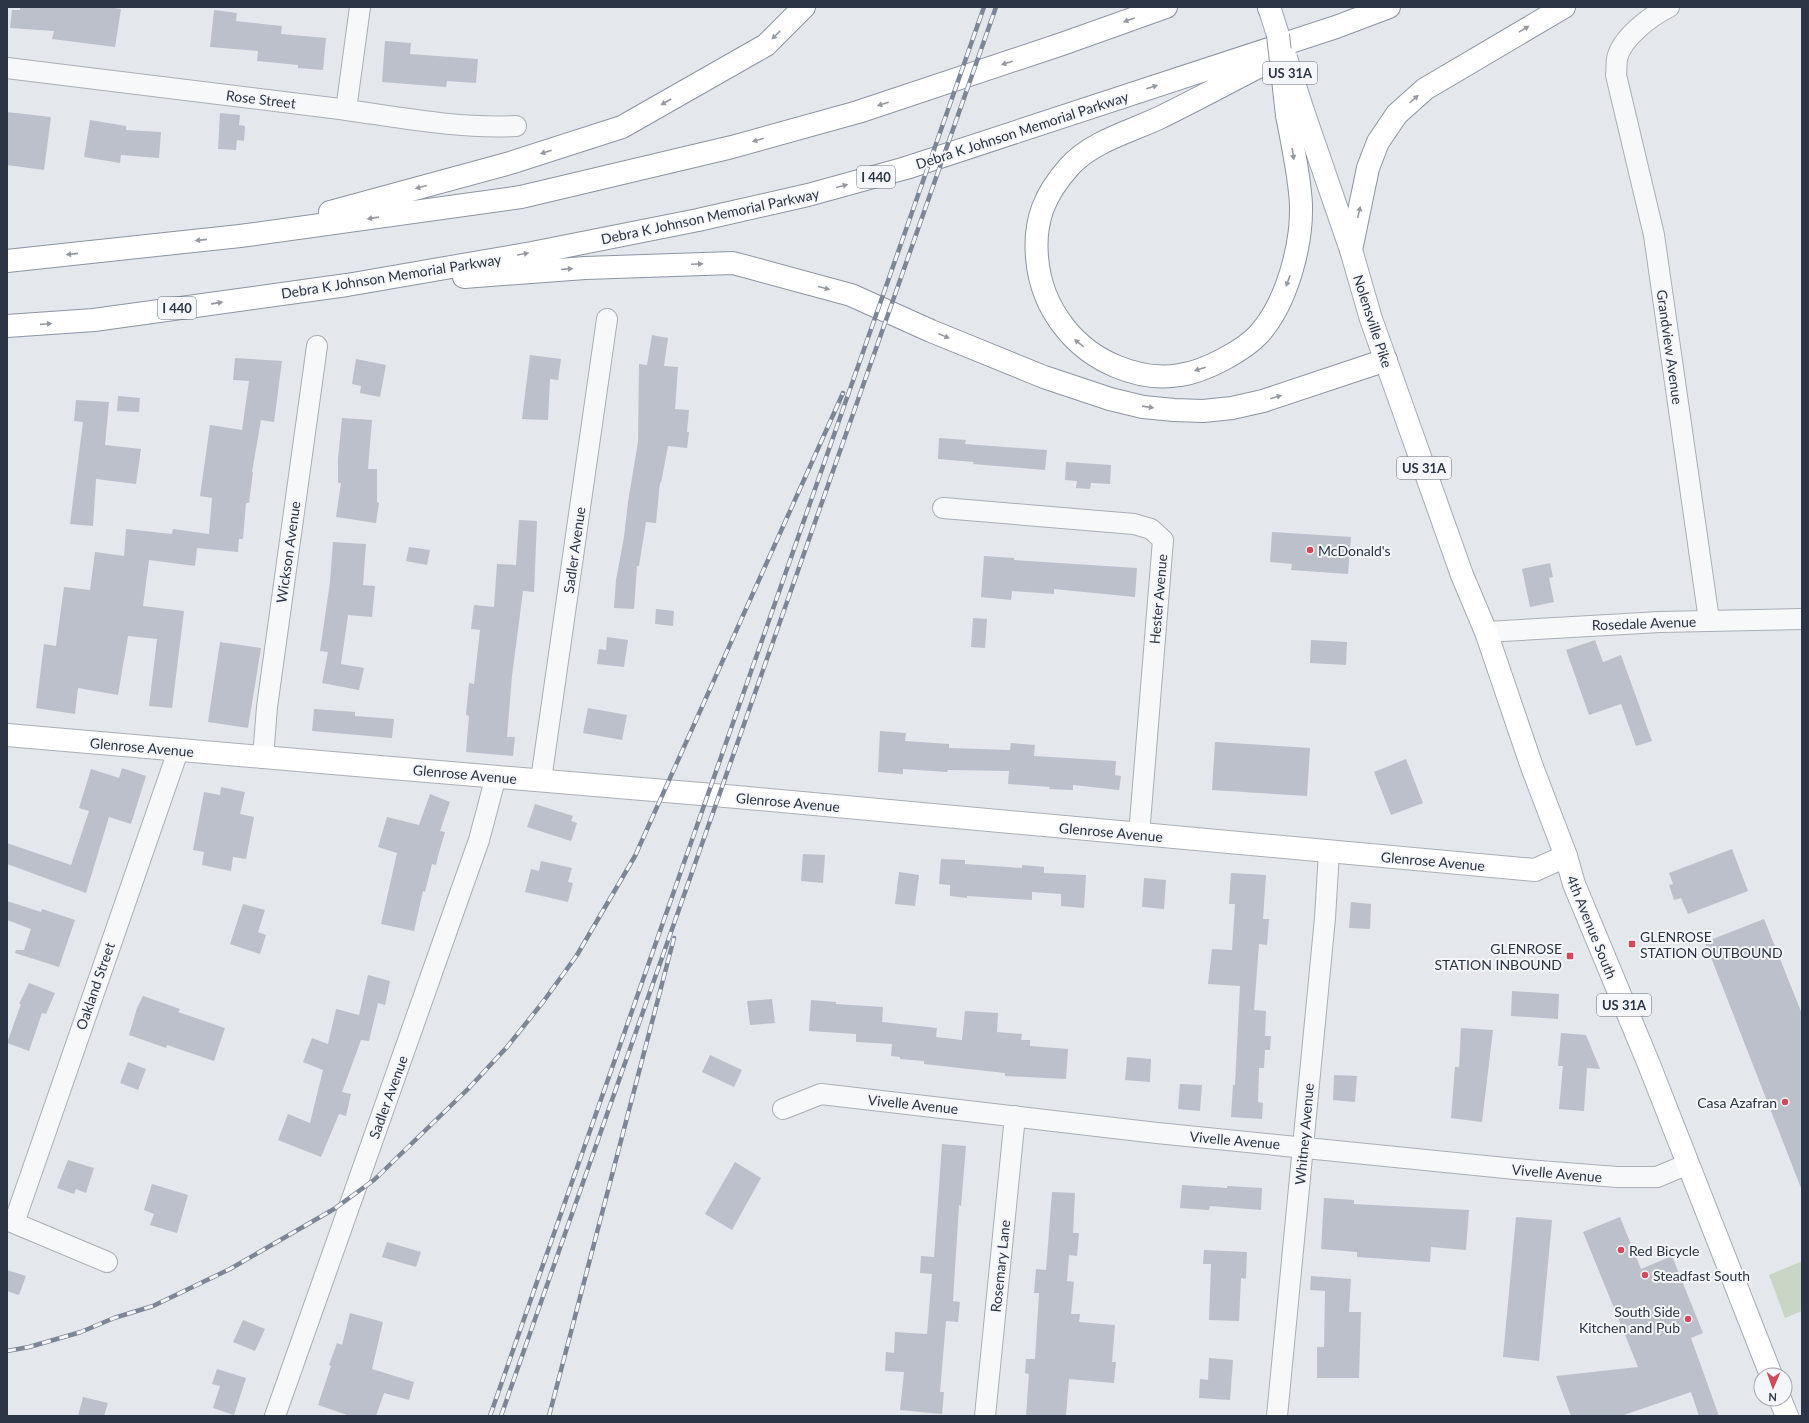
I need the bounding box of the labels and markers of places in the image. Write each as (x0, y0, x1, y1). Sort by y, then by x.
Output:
place label: McDonald's (1318, 542, 1391, 559)
marker: McDonald's (1305, 545, 1315, 555)
place label: GLENROSE STATION OUTBOUND (1640, 928, 1783, 961)
marker: GLENROSE STATION OUTBOUND (1627, 939, 1637, 949)
place label: GLENROSE STATION INBOUND (1434, 940, 1562, 973)
marker: GLENROSE STATION INBOUND (1565, 951, 1575, 961)
place label: Casa Azafran (1697, 1094, 1777, 1111)
marker: Casa Azafran (1780, 1097, 1790, 1107)
place label: Red Bicycle (1629, 1242, 1699, 1259)
marker: Red Bicycle (1616, 1245, 1626, 1255)
place label: Steadfast South (1653, 1267, 1750, 1284)
marker: Steadfast South (1640, 1270, 1650, 1280)
place label: South Side Kitchen and Pub (1579, 1303, 1680, 1336)
marker: South Side Kitchen and Pub (1683, 1314, 1693, 1324)

